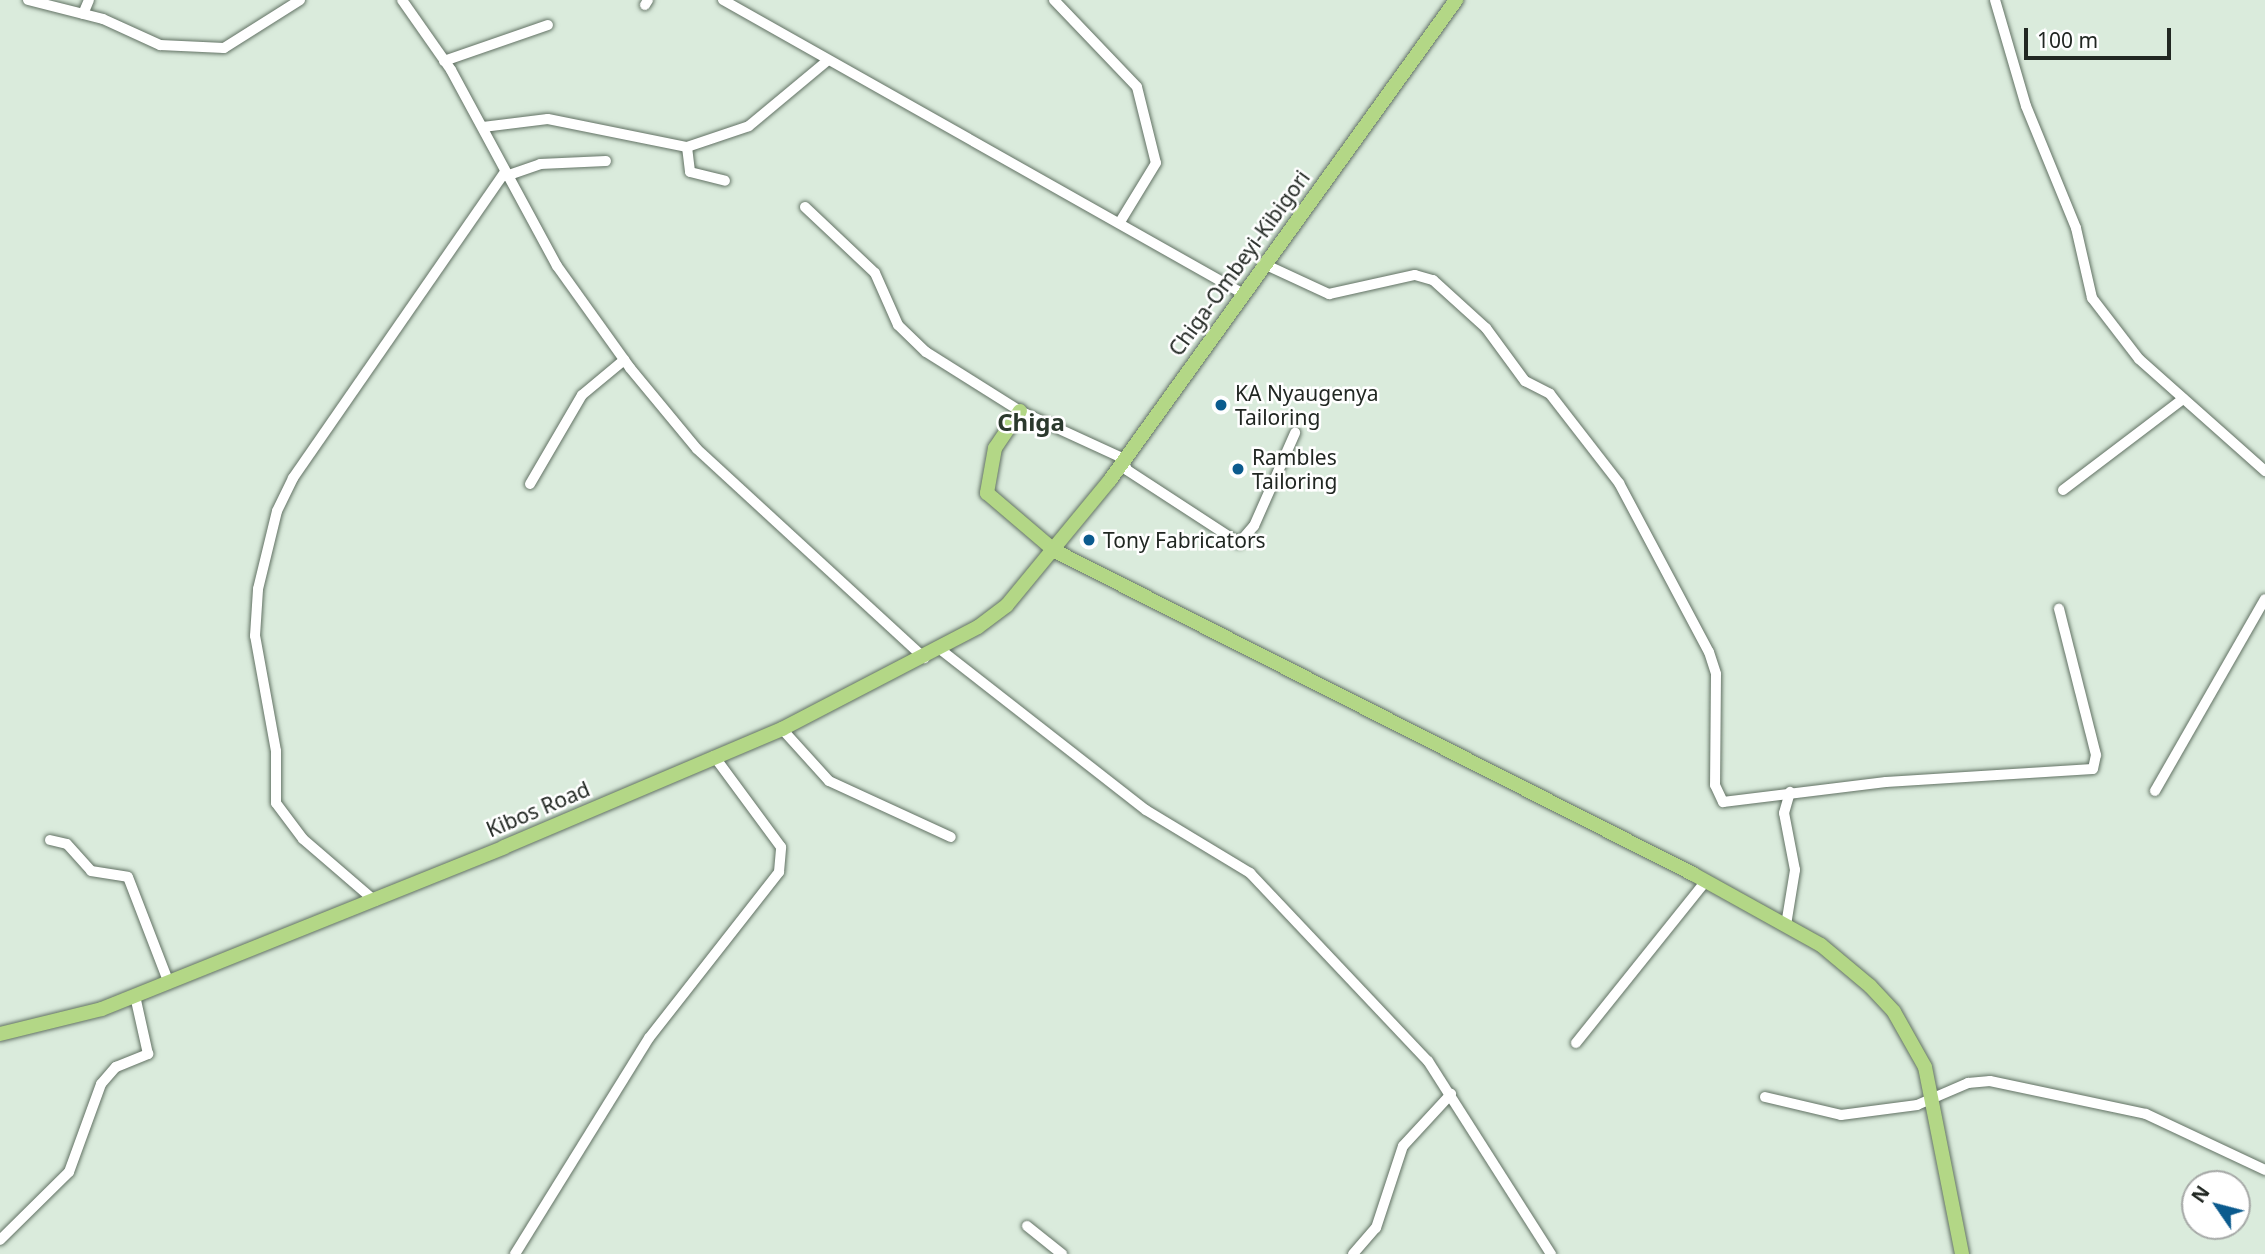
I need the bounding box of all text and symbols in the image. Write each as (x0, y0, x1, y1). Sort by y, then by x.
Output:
scale bar (2027, 14, 2174, 58)
text: 100 m (2037, 26, 2098, 54)
street label: Chiga-Ombeyi-Kibigori (1163, 165, 1315, 361)
place label: KA Nyaugenya Tailoring (1235, 380, 1379, 430)
marker: KA Nyaugenya Tailoring (1213, 397, 1229, 413)
district label: Chiga (997, 408, 1065, 436)
place label: Rambles Tailoring (1252, 444, 1337, 494)
marker: Rambles Tailoring (1230, 461, 1246, 477)
place label: Tony Fabricators (1103, 527, 1266, 553)
marker: Tony Fabricators (1081, 532, 1097, 548)
street label: Kibos Road (482, 776, 594, 842)
north arrow (2181, 1170, 2251, 1240)
text: N (2185, 1180, 2216, 1208)

